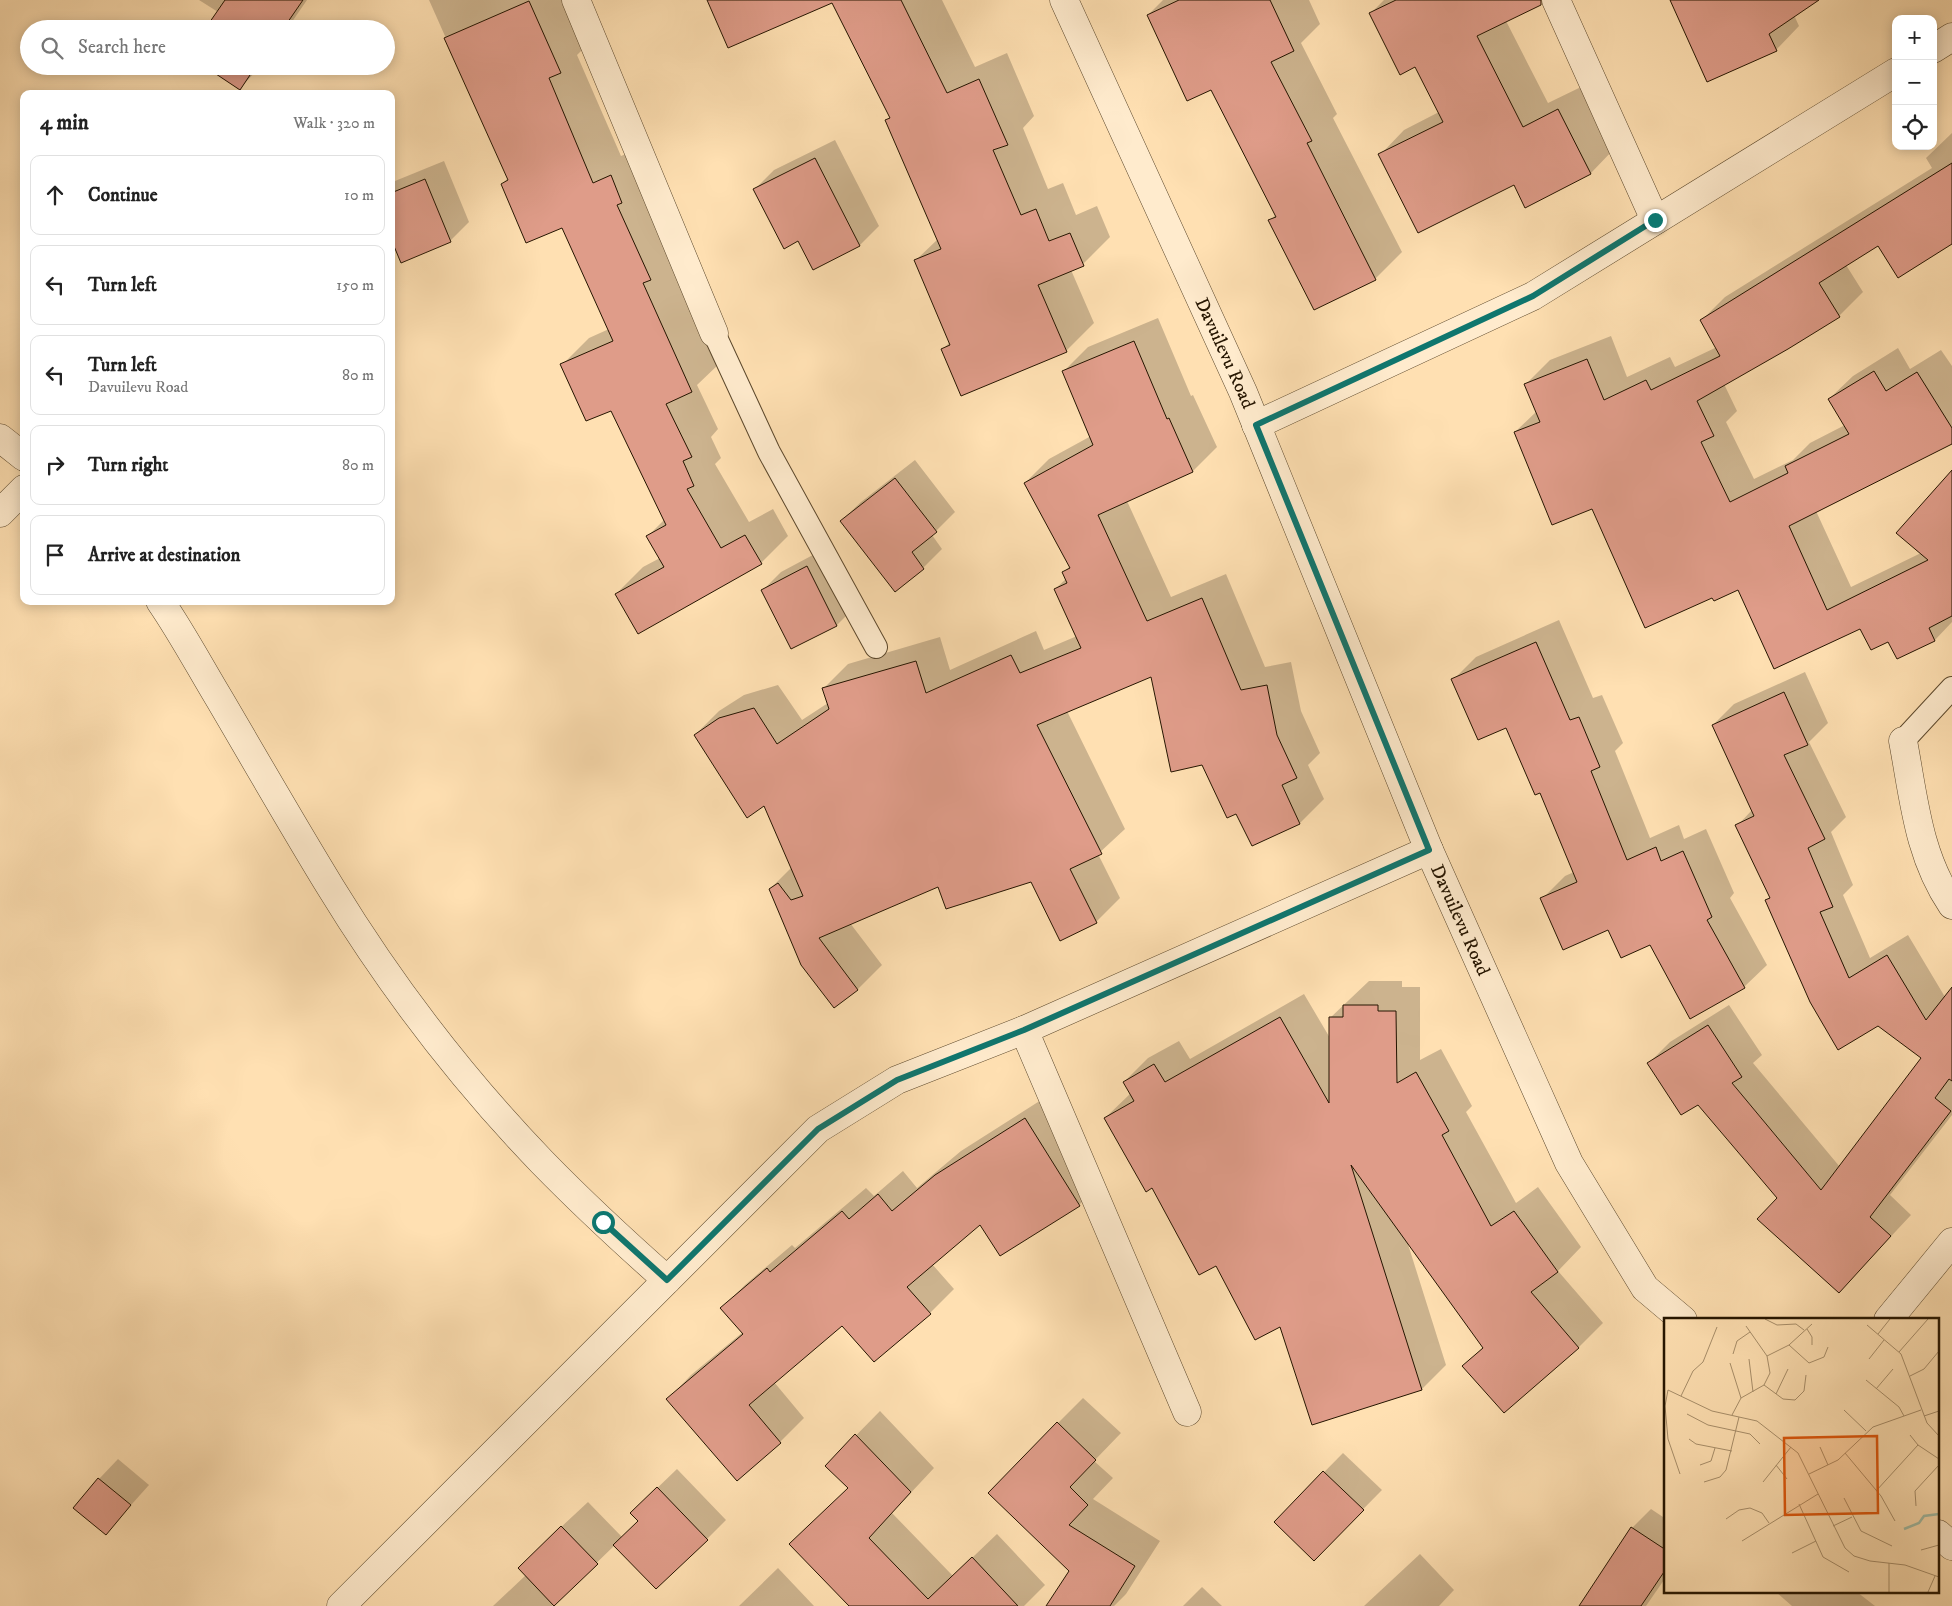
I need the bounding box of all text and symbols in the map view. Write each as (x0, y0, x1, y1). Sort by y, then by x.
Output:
map controls (1892, 15, 1937, 150)
button: + (1892, 15, 1937, 60)
search box (20, 20, 395, 75)
icon: search (38, 34, 66, 62)
text: Search here (78, 36, 166, 59)
button: − (1892, 60, 1937, 105)
button: locate (1892, 105, 1937, 150)
text: 4 min (40, 110, 89, 136)
text: Walk · 320 m (293, 113, 375, 133)
icon: ahead (41, 181, 69, 209)
text: Continue (88, 184, 158, 207)
text: 10 m (344, 185, 374, 205)
route end (1644, 209, 1667, 232)
icon: left (41, 271, 69, 299)
text: Turn left (88, 274, 157, 297)
text: 150 m (336, 275, 374, 295)
street label: Davuilevu Road (1190, 294, 1260, 412)
text: Turn left (88, 354, 157, 377)
icon: left (41, 361, 69, 389)
text: 80 m (342, 365, 374, 385)
text: Davuilevu Road (88, 377, 188, 397)
icon: right (41, 451, 69, 479)
text: Turn right (88, 454, 168, 477)
text: 80 m (342, 455, 374, 475)
icon: arrive (41, 541, 69, 569)
text: Arrive at destination (88, 544, 240, 567)
street label: Davuilevu Road (1425, 861, 1495, 980)
route start (592, 1211, 615, 1234)
inset map (1664, 1318, 1940, 1594)

